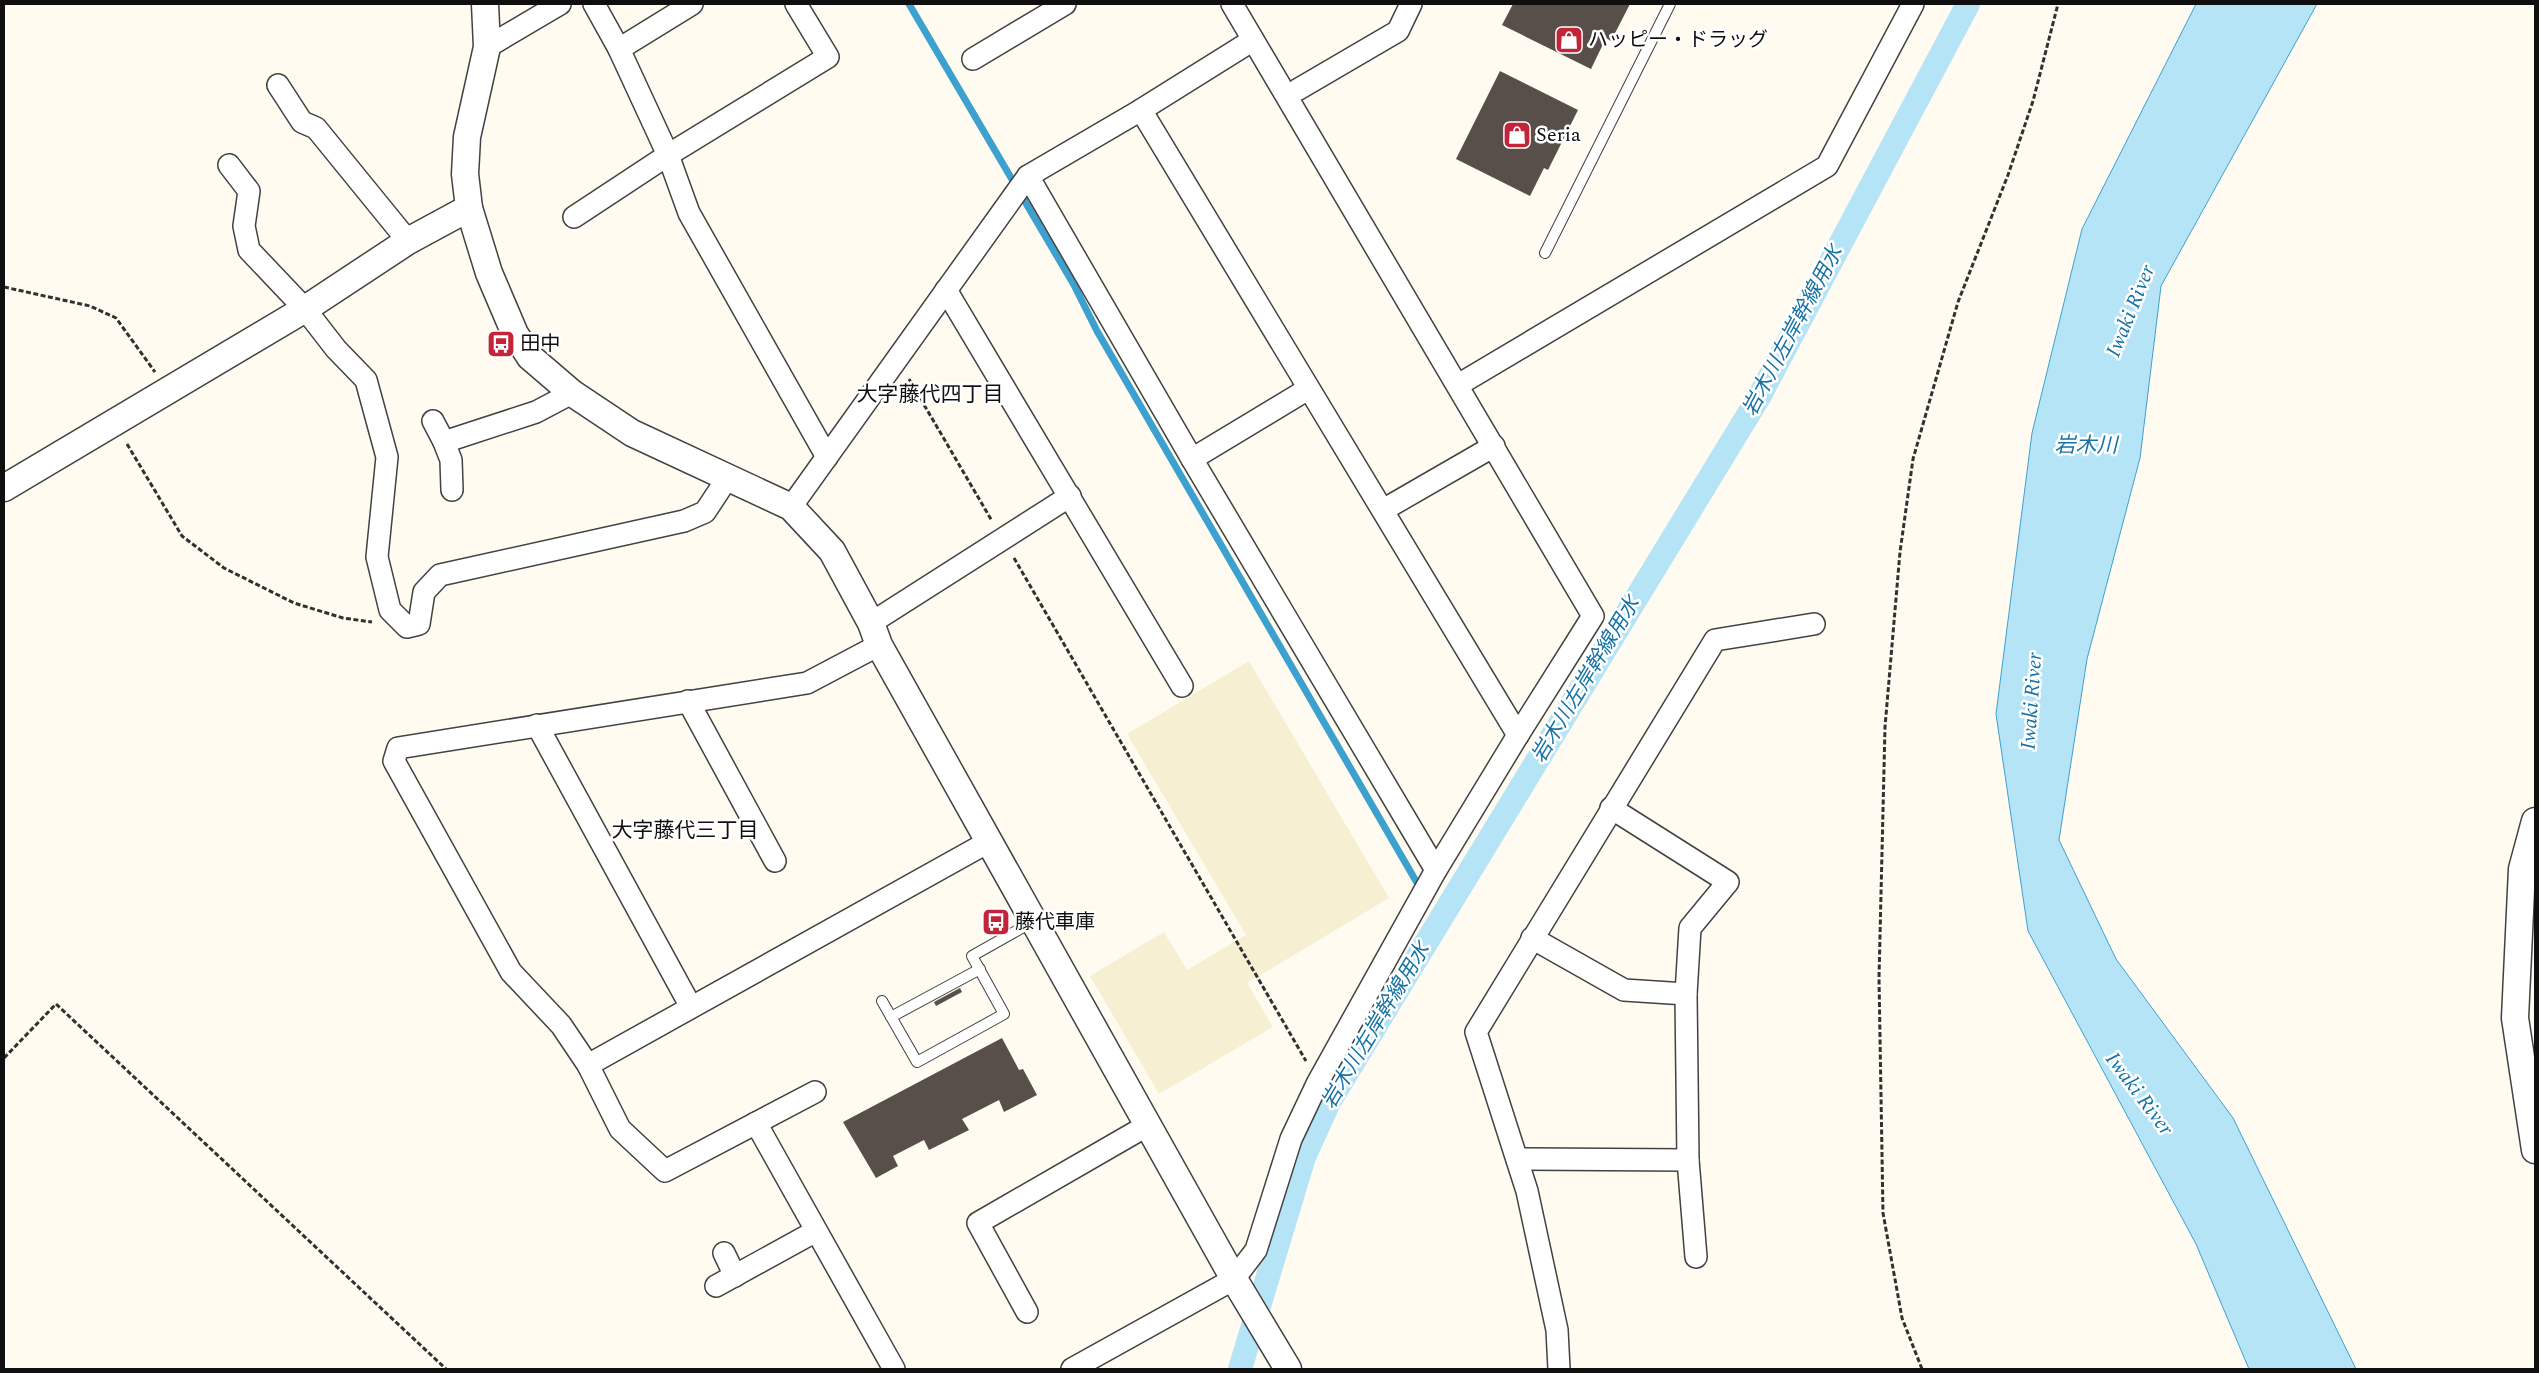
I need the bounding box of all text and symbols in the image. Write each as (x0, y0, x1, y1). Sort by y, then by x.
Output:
shop icon: ハッピー・ドラッグ (1554, 25, 1584, 55)
place label: ハッピー・ドラッグ (1588, 25, 1768, 55)
shop icon: Seria (1502, 120, 1532, 150)
place label: Seria (1536, 120, 1581, 150)
water label: 岩木川左岸幹線用水 (1735, 238, 1852, 422)
water label: Iwaki River (2098, 259, 2164, 362)
bus stop icon: 田中 (486, 329, 516, 359)
place label: 田中 (520, 329, 560, 359)
district label: 大字藤代四丁目 (857, 379, 1004, 411)
water label: 岩木川 (2055, 430, 2119, 462)
water label: 岩木川左岸幹線用水 (1524, 589, 1649, 769)
water label: Iwaki River (2013, 651, 2051, 751)
district label: 大字藤代三丁目 (612, 815, 759, 847)
bus stop icon: 藤代車庫 (981, 907, 1011, 937)
place label: 藤代車庫 (1015, 907, 1095, 937)
water label: 岩木川左岸幹線用水 (1314, 935, 1439, 1115)
water label: Iwaki River (2097, 1046, 2181, 1143)

